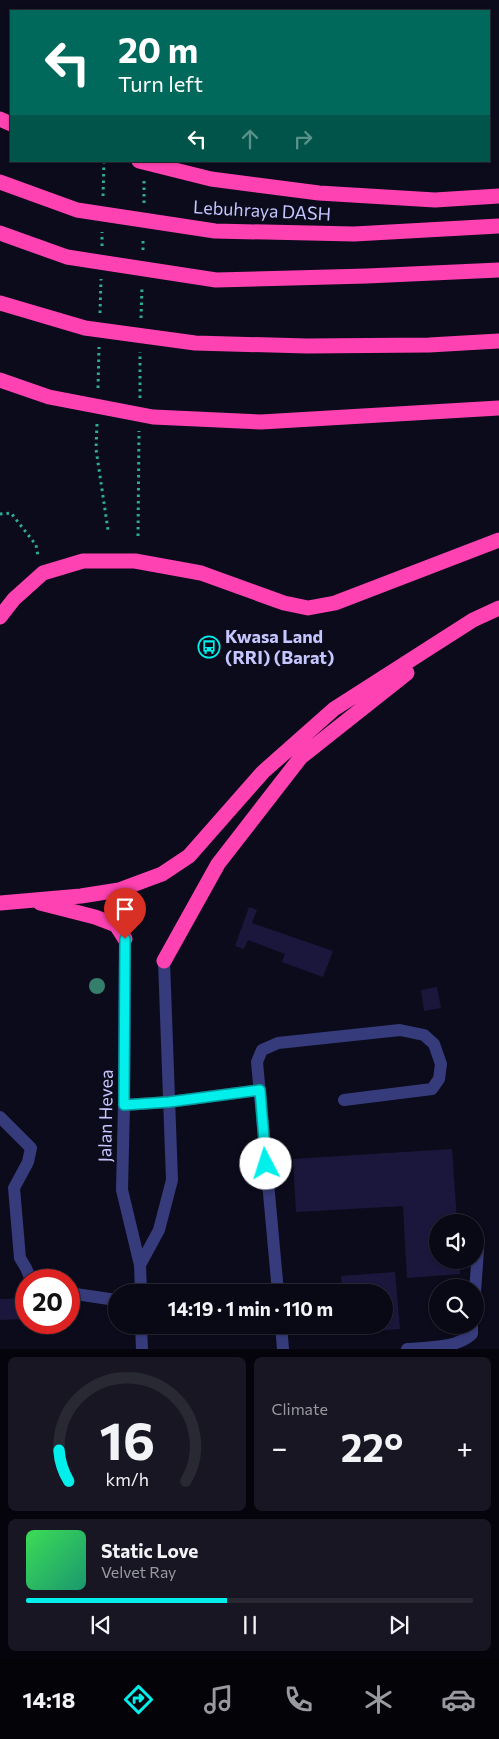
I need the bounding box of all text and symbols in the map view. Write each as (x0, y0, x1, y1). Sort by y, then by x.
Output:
text: 20 m (118, 27, 198, 70)
icon: left (35, 30, 100, 95)
text: Turn left (118, 70, 203, 97)
icon: left (183, 125, 211, 153)
icon: ahead (236, 125, 264, 153)
icon: right (289, 125, 317, 153)
street label: Lebuhraya DASH (192, 195, 332, 225)
place label: Kwasa Land (RRI) (Barat) (225, 625, 334, 668)
bus stop icon: Kwasa Land (RRI) (Barat) (197, 635, 221, 659)
pin (104, 888, 146, 939)
icon: arrive (111, 895, 139, 923)
street label: Jalan Hevea (93, 1069, 117, 1163)
position arrow (239, 1137, 291, 1189)
map controls (429, 1214, 484, 1334)
button: sound (429, 1214, 484, 1269)
speed limit sign: 20 (15, 1269, 80, 1334)
button: search (429, 1279, 484, 1334)
text: 14:19 · 1 min · 110 m (168, 1297, 333, 1320)
text: Climate (272, 1399, 328, 1418)
text: 16 (99, 1407, 155, 1471)
text: 22° (341, 1423, 403, 1470)
text: − (272, 1430, 287, 1464)
text: + (457, 1430, 473, 1464)
text: km/h (105, 1468, 148, 1490)
text: Static Love (101, 1539, 198, 1562)
text: Velvet Ray (101, 1562, 176, 1581)
icon: previous (87, 1611, 115, 1639)
icon: pause (236, 1611, 264, 1639)
icon: next (385, 1611, 413, 1639)
icon: directions (121, 1682, 156, 1717)
icon: music (201, 1682, 236, 1717)
icon: phone (281, 1682, 316, 1717)
icon: climate (361, 1682, 396, 1717)
icon: car (441, 1682, 476, 1717)
text: 14:18 (23, 1686, 75, 1713)

